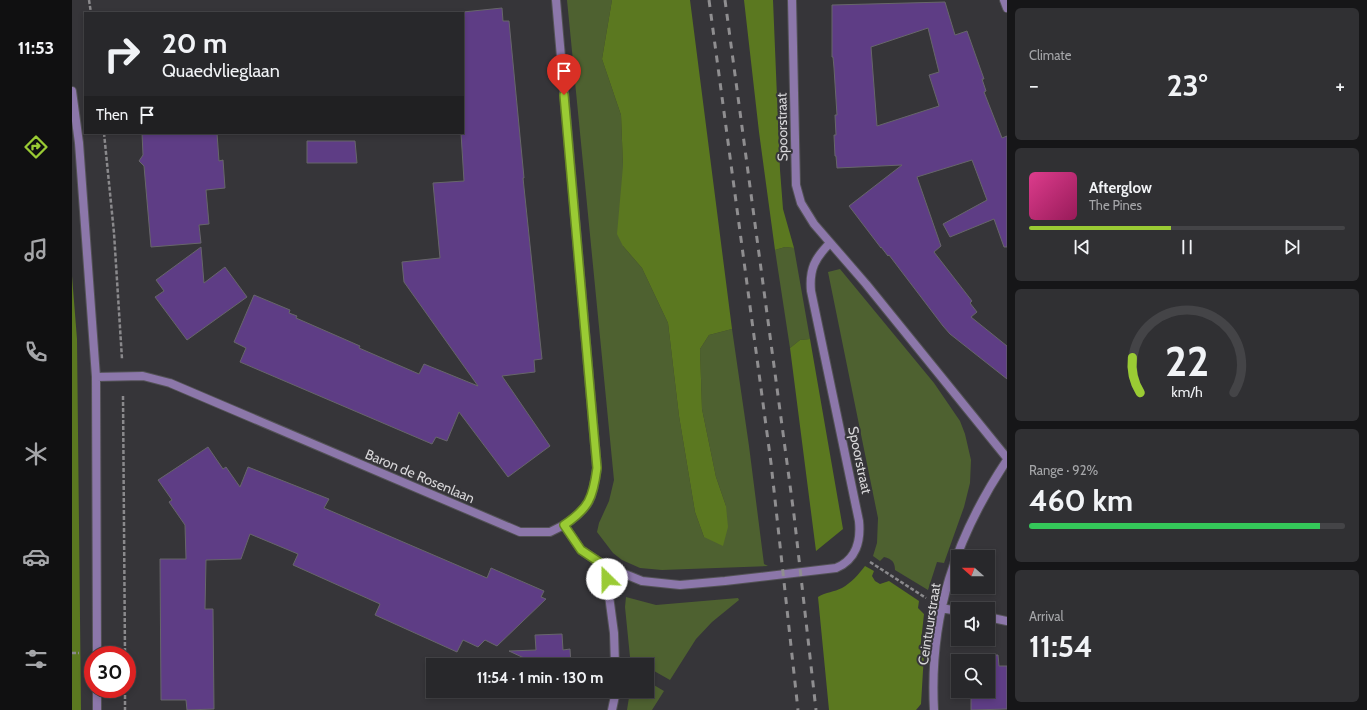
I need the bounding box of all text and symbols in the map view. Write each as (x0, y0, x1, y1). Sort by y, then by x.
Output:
text: 20 m (162, 26, 227, 60)
icon: right (96, 28, 148, 80)
text: 11:53 (18, 37, 54, 59)
text: Climate (1029, 47, 1071, 63)
pin (547, 54, 581, 95)
text: Quaedvlieglaan (162, 60, 280, 82)
icon: arrive (553, 60, 575, 82)
text: 23° (1167, 67, 1207, 104)
text: − (1029, 72, 1039, 99)
text: + (1335, 72, 1345, 99)
street label: Spoorstraat (772, 92, 792, 161)
icon: arrive (136, 104, 158, 126)
text: Then (96, 106, 128, 124)
icon: directions (22, 133, 50, 161)
text: Afterglow (1089, 179, 1152, 197)
text: The Pines (1089, 197, 1142, 213)
icon: music (22, 236, 50, 264)
icon: previous (1071, 236, 1093, 258)
icon: pause (1176, 236, 1198, 258)
icon: next (1281, 236, 1303, 258)
text: 22 (1165, 336, 1209, 386)
icon: phone (22, 338, 50, 366)
text: km/h (1171, 383, 1203, 401)
street label: Spoorstraat (844, 425, 876, 496)
icon: climate (22, 440, 50, 468)
street label: Baron de Rosenlaan (362, 445, 478, 507)
text: Range · 92% (1029, 462, 1098, 478)
text: 460 km (1029, 482, 1133, 519)
icon: car (22, 543, 50, 571)
north arrow (951, 550, 995, 594)
map controls (951, 550, 995, 698)
position arrow (586, 558, 628, 600)
street label: Ceintuurstraat (914, 581, 944, 666)
button: sound (951, 602, 995, 646)
text: Arrival (1029, 608, 1064, 624)
text: 11:54 (1029, 628, 1093, 665)
icon: filters (22, 645, 50, 673)
speed limit sign: 30 (84, 646, 136, 698)
button: search (951, 654, 995, 698)
text: 11:54 · 1 min · 130 m (477, 669, 603, 687)

